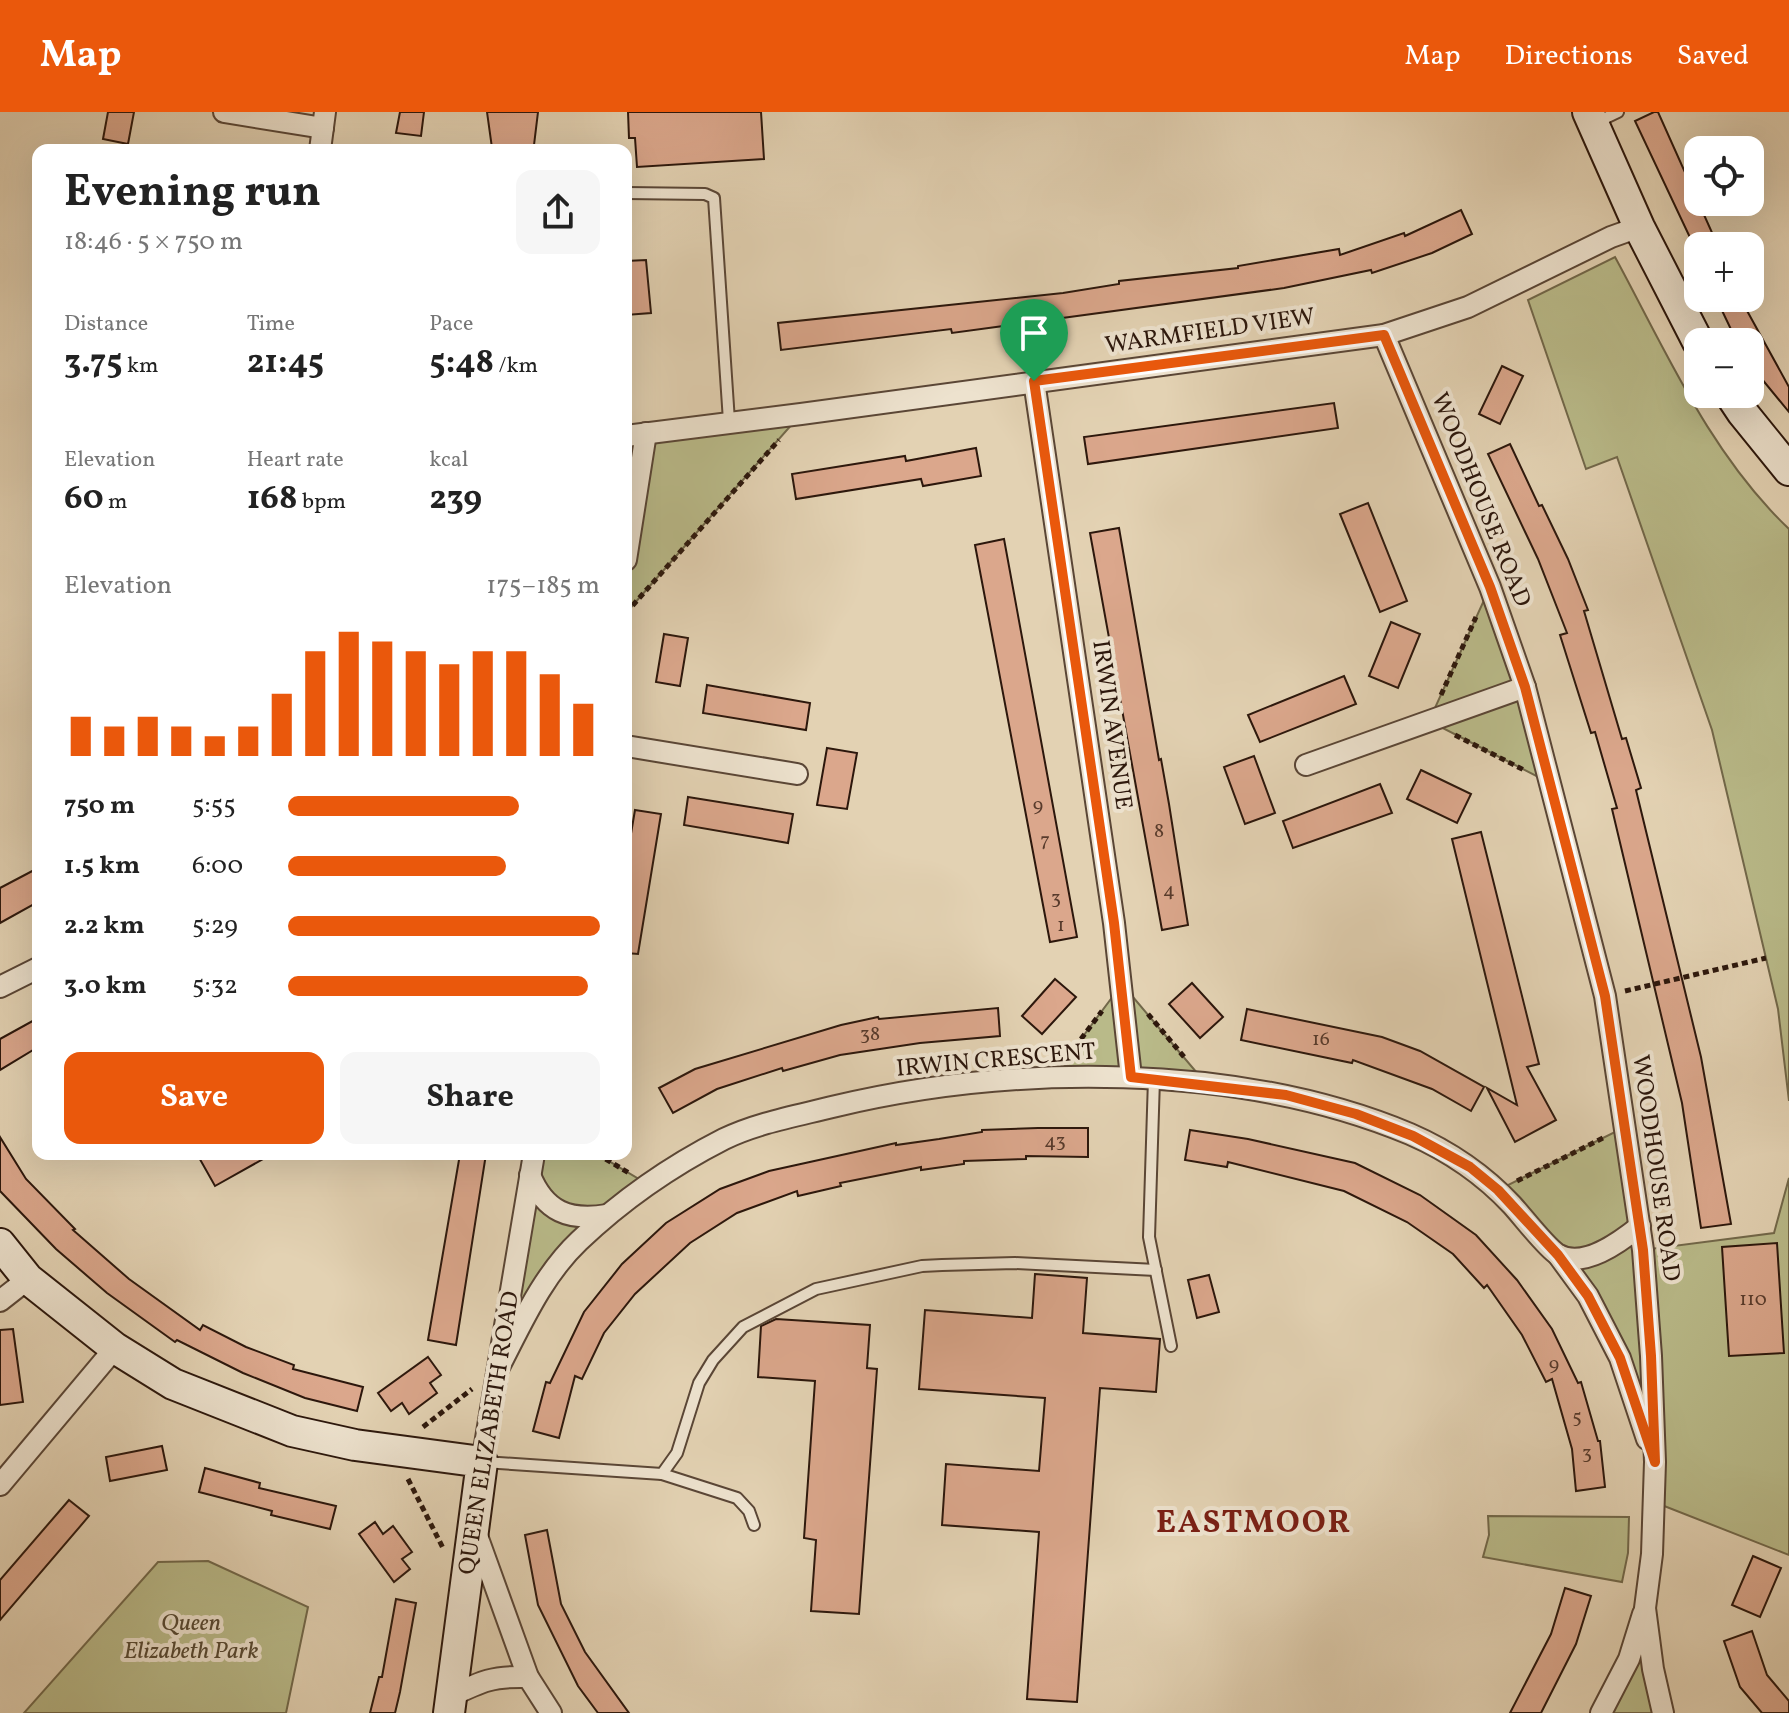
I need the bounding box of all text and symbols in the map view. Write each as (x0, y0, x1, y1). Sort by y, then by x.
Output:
text: Map (40, 30, 121, 83)
text: Map (1405, 37, 1461, 76)
text: Directions (1505, 37, 1633, 76)
text: Saved (1677, 37, 1749, 76)
map controls (1684, 136, 1764, 408)
button: locate (1684, 136, 1764, 216)
text: Evening run (64, 163, 321, 224)
button: share (516, 170, 600, 254)
text: 18:46 · 5 × 750 m (64, 224, 243, 260)
button: + (1684, 232, 1764, 312)
pin (1000, 299, 1068, 381)
street label: WARMFIELD VIEW (1103, 300, 1317, 364)
text: Distance (64, 309, 148, 340)
text: Time (247, 309, 295, 340)
text: Pace (429, 309, 473, 340)
icon: arrive (1012, 311, 1056, 355)
button: − (1684, 328, 1764, 408)
text: 3.75 (64, 340, 123, 387)
text: 21:45 (247, 340, 324, 387)
text: 5:48 (429, 340, 494, 387)
text: km (123, 351, 158, 382)
text: /km (494, 351, 538, 382)
street label: WOODHOUSE ROAD (1421, 388, 1539, 612)
text: Elevation (64, 445, 155, 476)
text: Heart rate (247, 445, 344, 476)
text: kcal (429, 445, 468, 476)
text: 60 (64, 476, 104, 523)
text: 168 (247, 476, 298, 523)
text: 239 (429, 476, 482, 523)
text: m (104, 487, 128, 518)
text: bpm (298, 487, 346, 518)
text: Elevation (64, 568, 172, 604)
text: 175–185 m (486, 568, 600, 604)
street label: IRWIN AVENUE (1082, 638, 1140, 812)
text: 750 m (64, 788, 135, 824)
text: 5:55 (192, 788, 236, 824)
house number: 9 (1033, 792, 1043, 820)
house number: 8 (1154, 818, 1164, 846)
house number: 7 (1040, 827, 1050, 855)
text: 1.5 km (64, 848, 140, 884)
text: 6:00 (192, 848, 243, 884)
house number: 4 (1163, 877, 1175, 905)
house number: 3 (1051, 885, 1061, 913)
text: 2.2 km (64, 908, 145, 944)
text: 5:29 (192, 908, 238, 944)
house number: 1 (1057, 912, 1065, 940)
text: 3.0 km (64, 968, 147, 1004)
text: 5:32 (192, 968, 238, 1004)
house number: 38 (860, 1021, 880, 1049)
house number: 16 (1312, 1026, 1330, 1054)
street label: IRWIN CRESCENT (895, 1035, 1097, 1087)
button: Save (64, 1052, 324, 1144)
button: Share (340, 1052, 600, 1144)
street label: WOODHOUSE ROAD (1622, 1052, 1688, 1284)
house number: 43 (1044, 1128, 1066, 1156)
house number: 110 (1739, 1286, 1767, 1314)
street label: QUEEN ELIZABETH ROAD (451, 1289, 529, 1577)
house number: 9 (1549, 1351, 1559, 1379)
house number: 5 (1572, 1404, 1582, 1432)
house number: 3 (1582, 1440, 1592, 1468)
district label: EASTMOOR (1156, 1502, 1352, 1546)
park label: Queen Elizabeth Park (123, 1607, 259, 1669)

